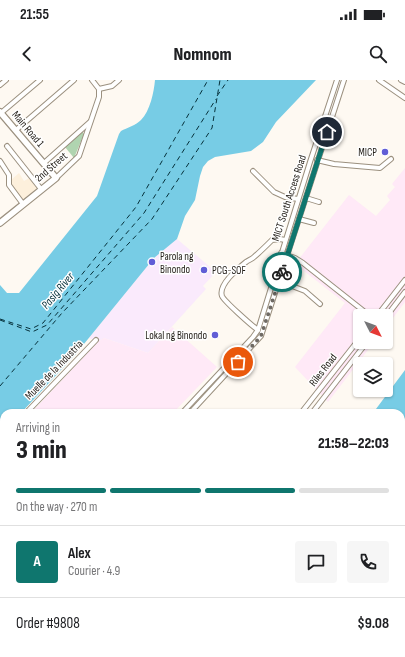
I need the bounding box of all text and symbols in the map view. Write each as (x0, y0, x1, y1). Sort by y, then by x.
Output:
text: 21:55 (20, 5, 49, 24)
icon: back (16, 43, 38, 65)
icon: search (367, 43, 389, 65)
text: Nomnom (173, 44, 232, 65)
street label: Main Road 1 (9, 108, 47, 150)
pin (310, 115, 344, 149)
icon: home (316, 121, 338, 143)
place label: MICP (358, 146, 377, 159)
marker: MICP (380, 147, 390, 157)
street label: 2nd Street (32, 149, 70, 185)
street label: MICT South Access Road (269, 153, 309, 243)
place label: Parola ng Binondo (160, 250, 194, 276)
courier (262, 252, 302, 292)
marker: Parola ng Binondo (147, 257, 157, 267)
icon: bike (271, 261, 293, 283)
place label: PCG-SOF (212, 264, 246, 277)
marker: PCG-SOF (199, 265, 209, 275)
water label: Pasig River (38, 269, 78, 312)
north arrow (353, 309, 393, 349)
map controls (353, 309, 393, 397)
place label: Lokal ng Binondo (145, 329, 207, 342)
marker: Lokal ng Binondo (210, 330, 220, 340)
street label: Muelle de la Industria (22, 338, 86, 402)
pin (221, 345, 255, 379)
icon: bag (227, 351, 249, 373)
street label: Riles Road (306, 351, 340, 389)
button: layers (353, 357, 393, 397)
text: Arriving in (16, 420, 60, 436)
text: 21:58–22:03 (318, 434, 389, 453)
text: 3 min (16, 435, 67, 466)
text: On the way · 270 m (16, 499, 97, 515)
button: chat (295, 541, 337, 583)
button: phone (347, 541, 389, 583)
text: Alex (68, 544, 91, 563)
text: A (33, 552, 41, 571)
text: Courier · 4.9 (68, 563, 120, 579)
text: Order #9808 (16, 614, 80, 633)
text: $9.08 (357, 614, 389, 633)

